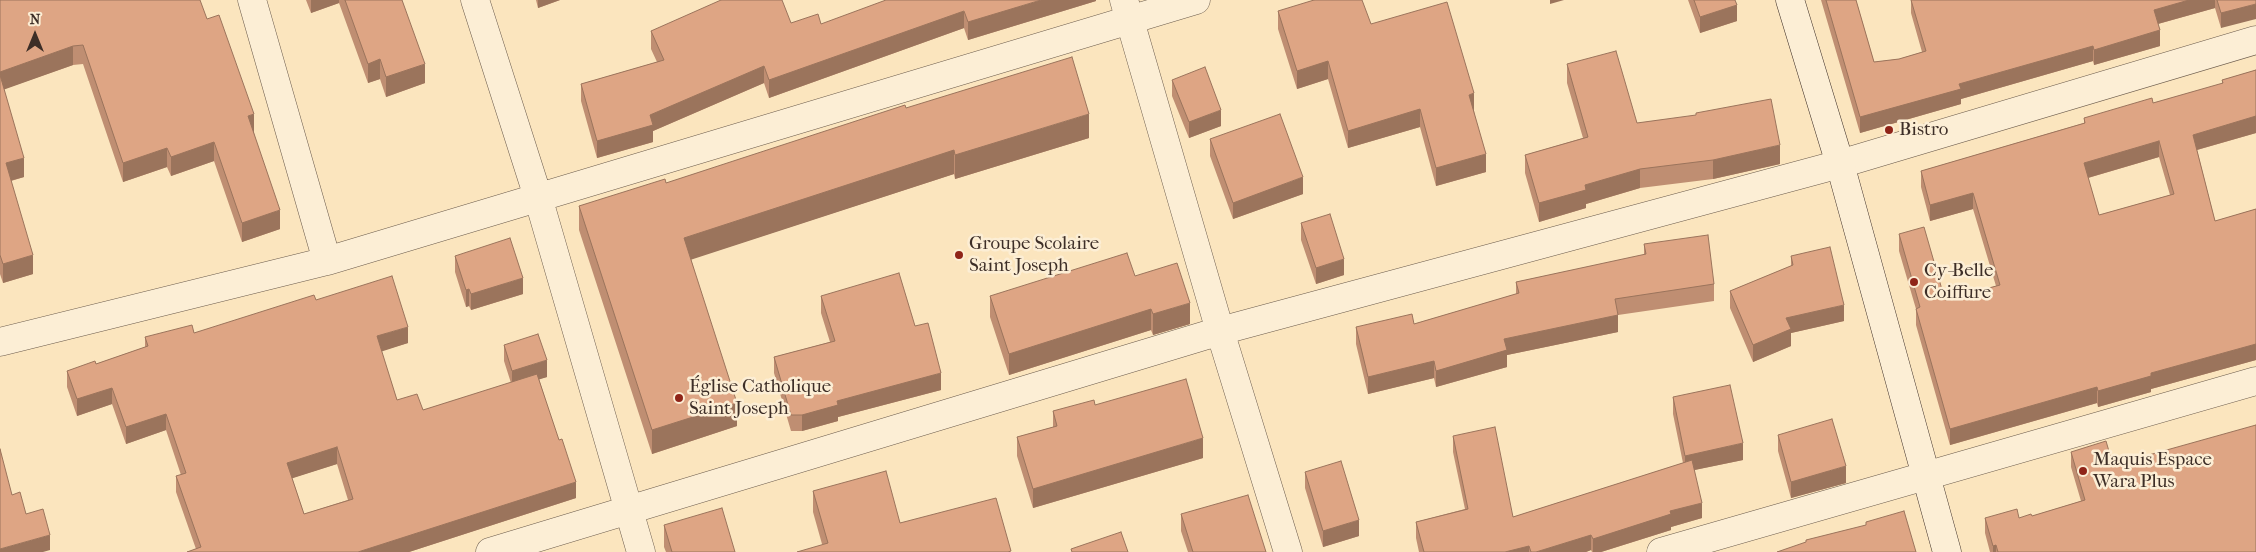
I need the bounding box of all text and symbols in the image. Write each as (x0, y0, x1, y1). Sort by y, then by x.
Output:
north arrow (10, 10, 60, 60)
text: N (30, 11, 40, 28)
place label: Bistro (1899, 119, 1948, 141)
marker: Bistro (1883, 124, 1895, 136)
place label: Groupe Scolaire Saint Joseph (969, 233, 1099, 277)
marker: Groupe Scolaire Saint Joseph (953, 249, 965, 261)
place label: Cy-Belle Coiffure (1924, 260, 1993, 304)
marker: Cy-Belle Coiffure (1908, 276, 1920, 288)
place label: Église Catholique Saint Joseph (689, 376, 831, 420)
marker: Église Catholique Saint Joseph (673, 392, 685, 404)
place label: Maquis Espace Wara Plus (2093, 449, 2212, 493)
marker: Maquis Espace Wara Plus (2077, 465, 2089, 477)

